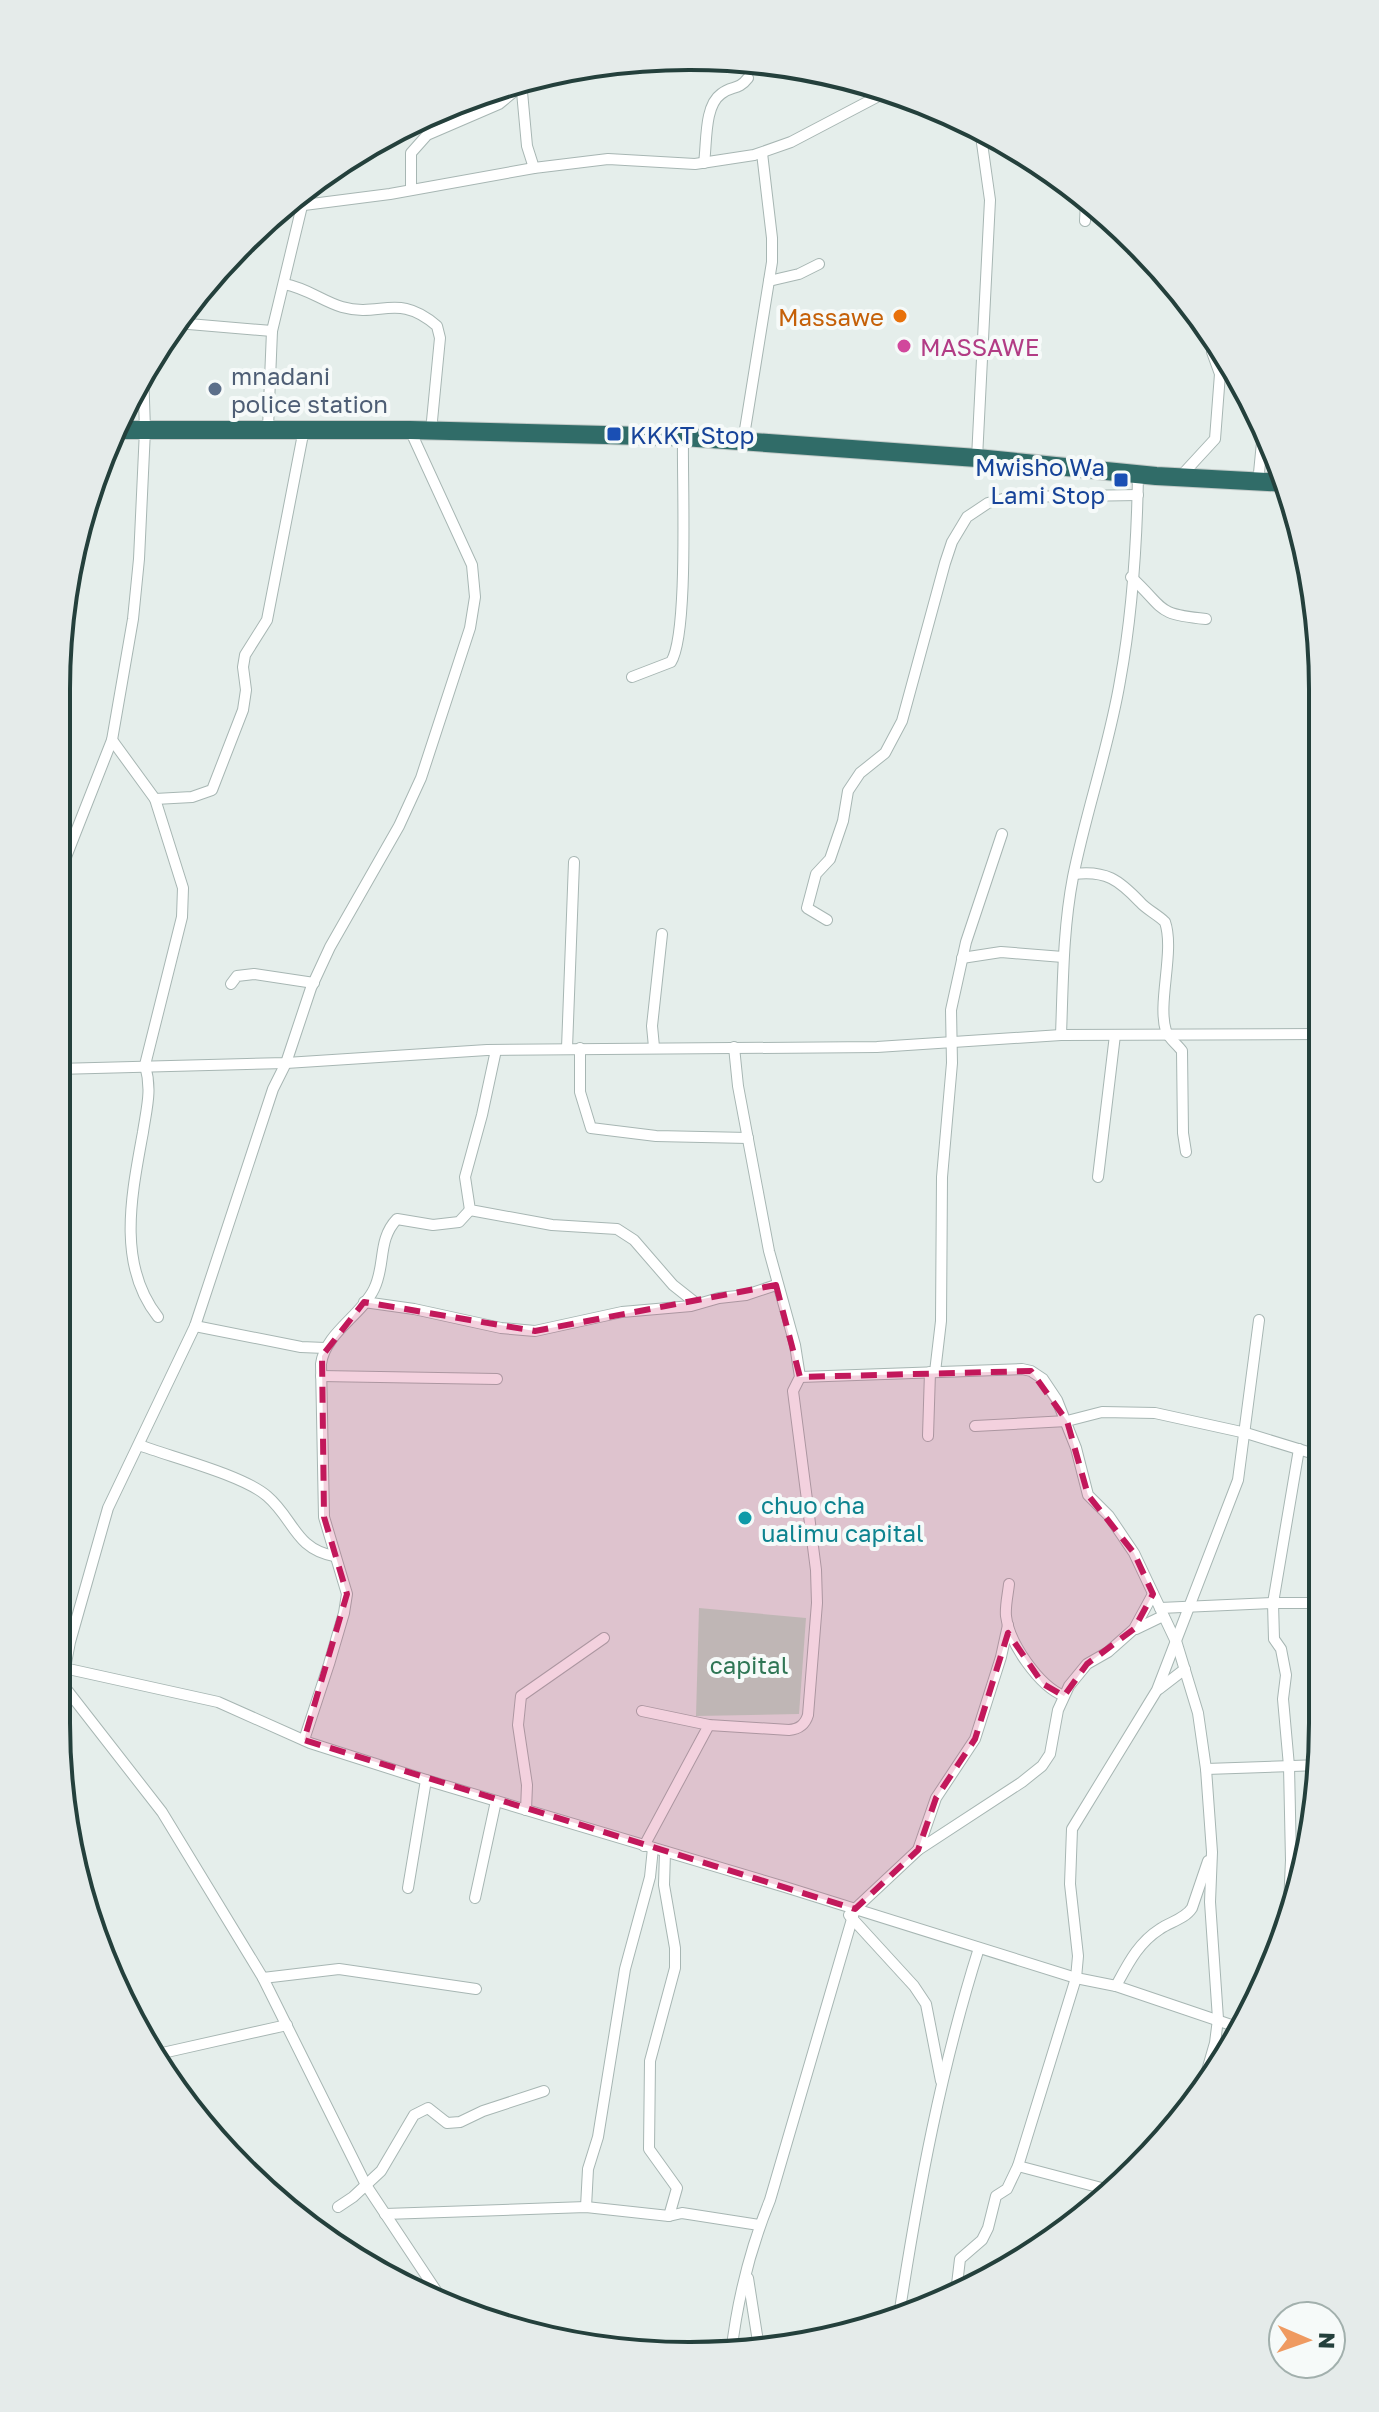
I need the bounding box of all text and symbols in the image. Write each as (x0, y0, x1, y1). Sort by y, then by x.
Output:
place label: Massawe (778, 302, 884, 331)
marker: Massawe (891, 307, 909, 325)
place label: MASSAWE (920, 332, 1039, 361)
marker: MASSAWE (895, 337, 913, 355)
place label: mnadani police station (231, 361, 388, 418)
marker: mnadani police station (206, 380, 224, 398)
place label: KKKT Stop (630, 420, 754, 449)
marker: KKKT Stop (605, 425, 623, 443)
place label: Mwisho Wa Lami Stop (975, 452, 1105, 509)
marker: Mwisho Wa Lami Stop (1112, 471, 1130, 489)
place label: chuo cha ualimu capital (761, 1490, 924, 1547)
marker: chuo cha ualimu capital (736, 1509, 754, 1527)
park label: capital (710, 1650, 788, 1679)
north arrow (1267, 2300, 1347, 2380)
text: N (1314, 2332, 1341, 2350)

